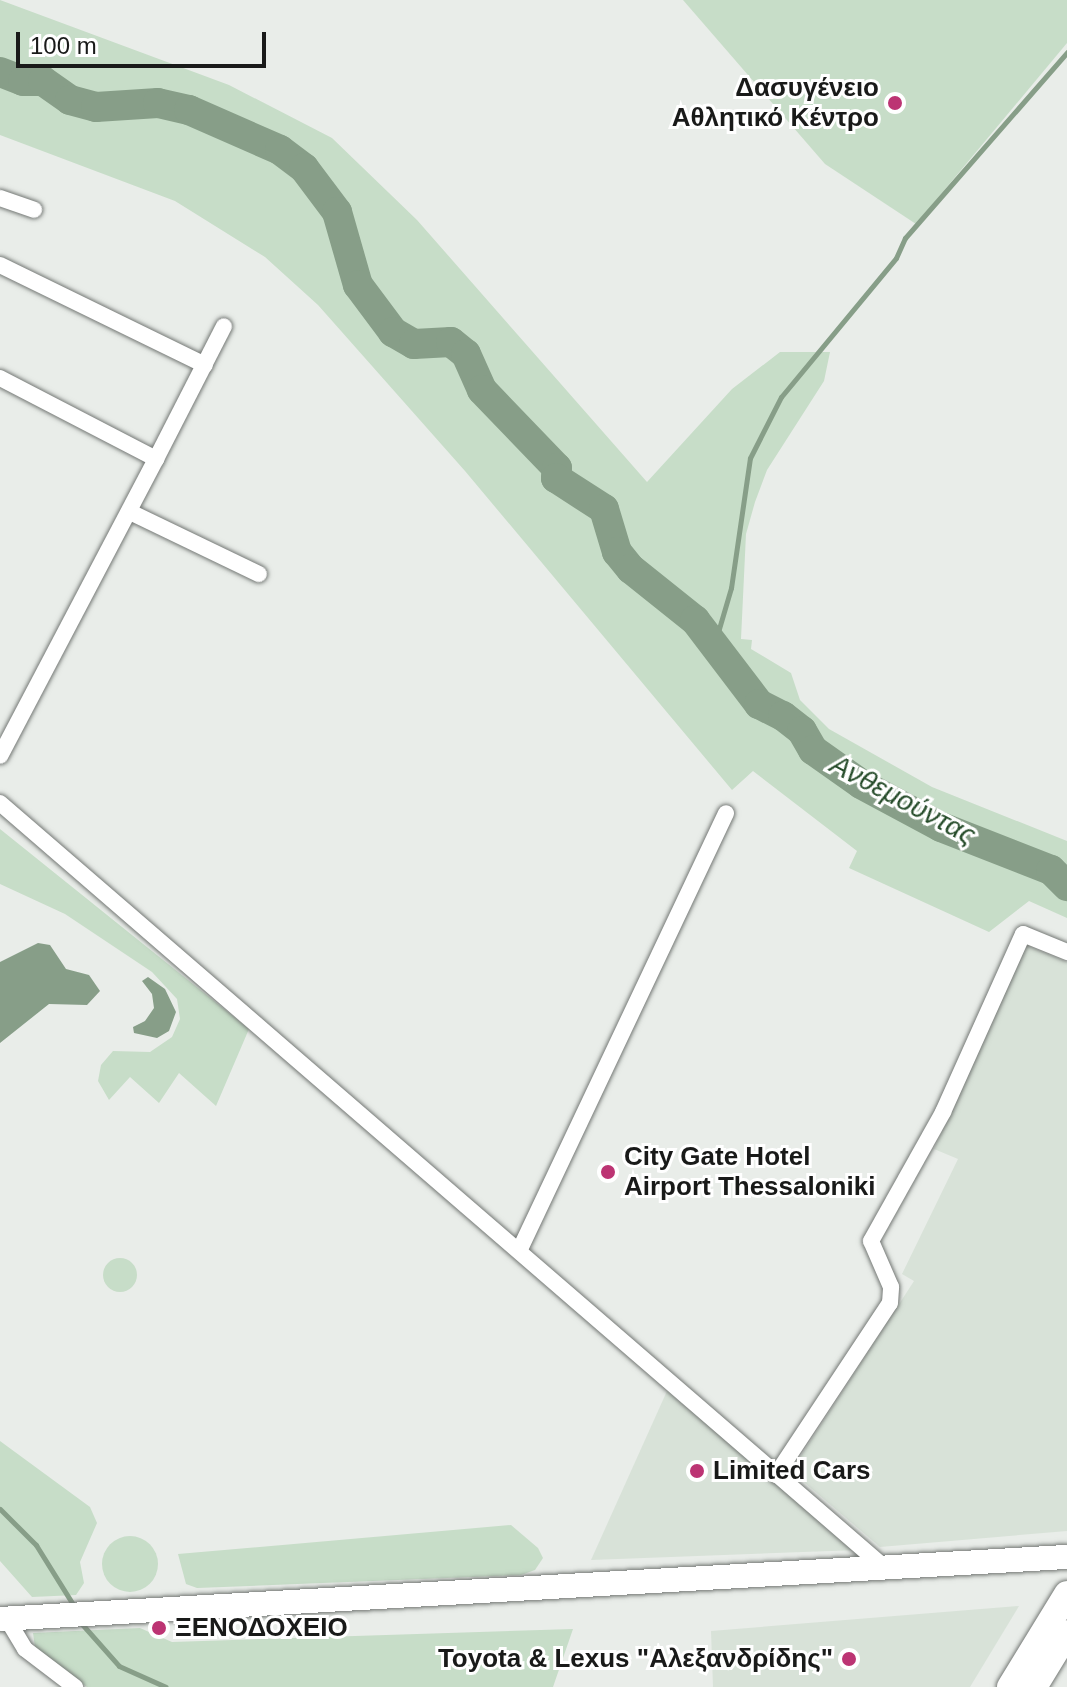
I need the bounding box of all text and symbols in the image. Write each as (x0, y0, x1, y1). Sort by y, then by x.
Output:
scale bar (20, 16, 270, 66)
text: 100 m (30, 32, 97, 59)
place label: Δασυγένειο Αθλητικό Κέντρο (672, 72, 879, 134)
marker: Δασυγένειο Αθλητικό Κέντρο (886, 94, 904, 112)
water label: Ανθεμούντας (825, 748, 981, 852)
place label: City Gate Hotel Airport Thessaloniki (624, 1141, 875, 1202)
marker: City Gate Hotel Airport Thessaloniki (599, 1163, 617, 1181)
place label: Limited Cars (713, 1455, 870, 1487)
marker: Limited Cars (688, 1462, 706, 1480)
place label: ΞΕΝΟΔΟΧΕΙΟ (175, 1612, 348, 1644)
marker: ΞΕΝΟΔΟΧΕΙΟ (150, 1619, 168, 1637)
place label: Toyota & Lexus "Αλεξανδρίδης" (438, 1643, 833, 1675)
marker: Toyota & Lexus "Αλεξανδρίδης" (840, 1650, 858, 1668)

